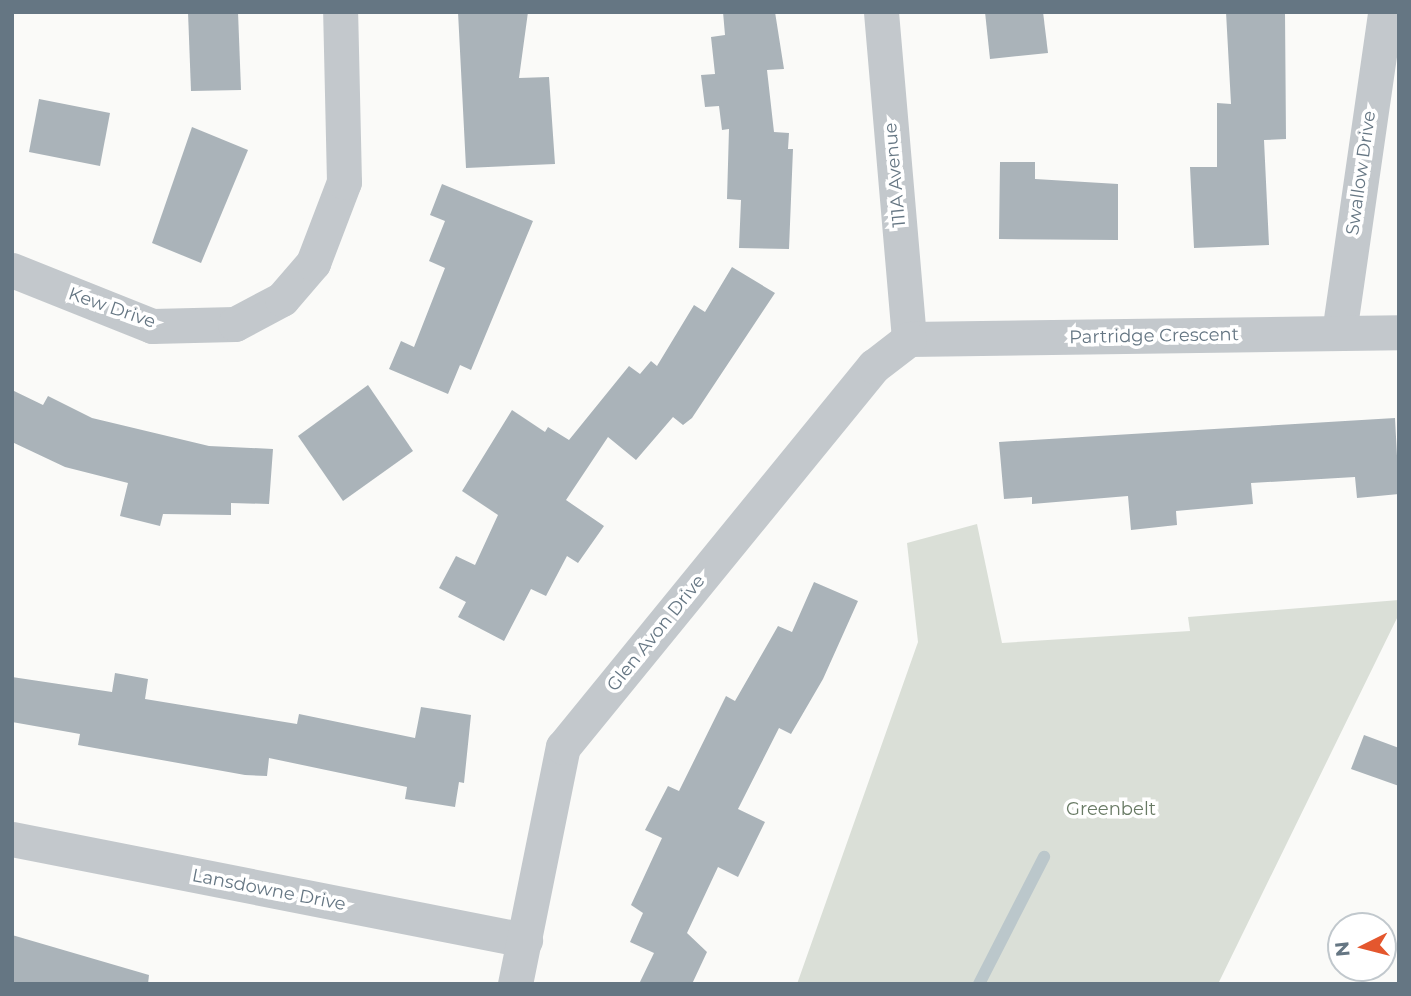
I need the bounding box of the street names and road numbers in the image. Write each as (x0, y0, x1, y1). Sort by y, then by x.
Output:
street label: Swallow Drive (1342, 109, 1380, 237)
street label: 111A Avenue (880, 122, 910, 228)
street label: Kew Drive (66, 283, 158, 333)
street label: Partridge Crescent (1069, 324, 1239, 348)
street label: Glen Avon Drive (602, 570, 710, 696)
street label: Lansdowne Drive (190, 865, 348, 915)

